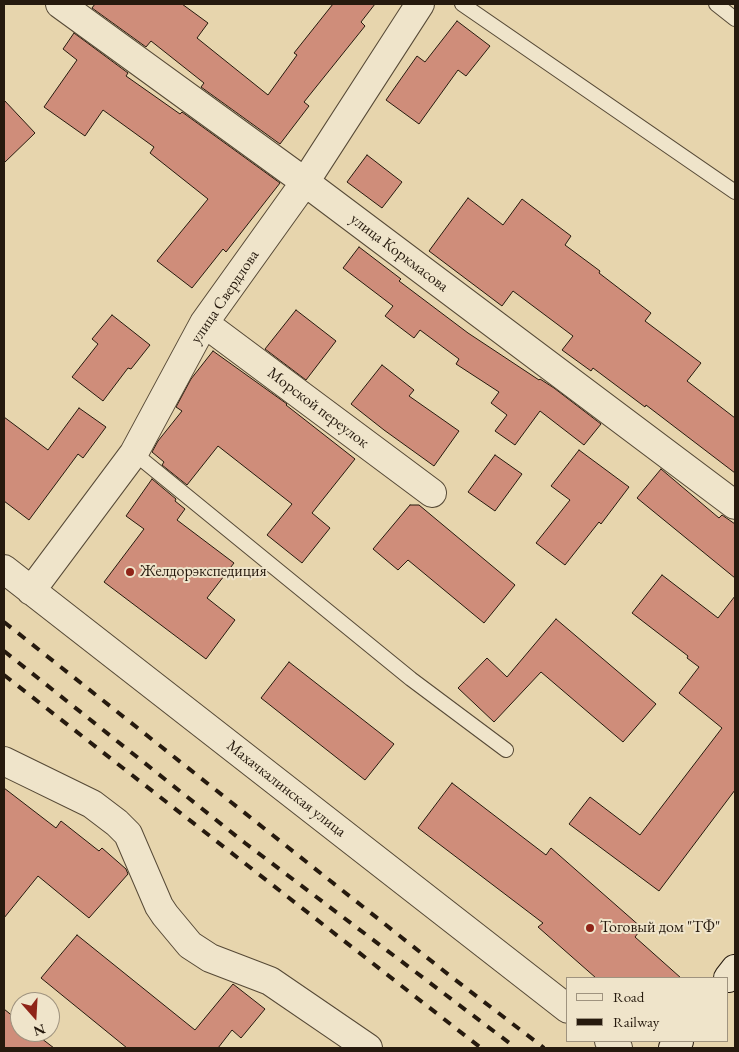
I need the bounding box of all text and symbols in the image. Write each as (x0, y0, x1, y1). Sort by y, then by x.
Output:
street label: улица Коркмасова (346, 210, 452, 296)
street label: улица Свердлова (187, 246, 263, 348)
street label: Морской переулок (263, 364, 373, 452)
place label: Желдорэкспедиция (140, 562, 267, 582)
marker: Желдорэкспедиция (124, 566, 136, 578)
street label: Махачкалинская улица (222, 736, 350, 842)
place label: Тоговый дом "ТФ" (600, 918, 720, 938)
marker: Тоговый дом "ТФ" (584, 922, 596, 934)
legend (566, 977, 729, 1042)
text: Road (613, 987, 644, 1006)
north arrow (10, 992, 60, 1042)
text: Railway (613, 1012, 659, 1031)
text: N (31, 1020, 48, 1041)

